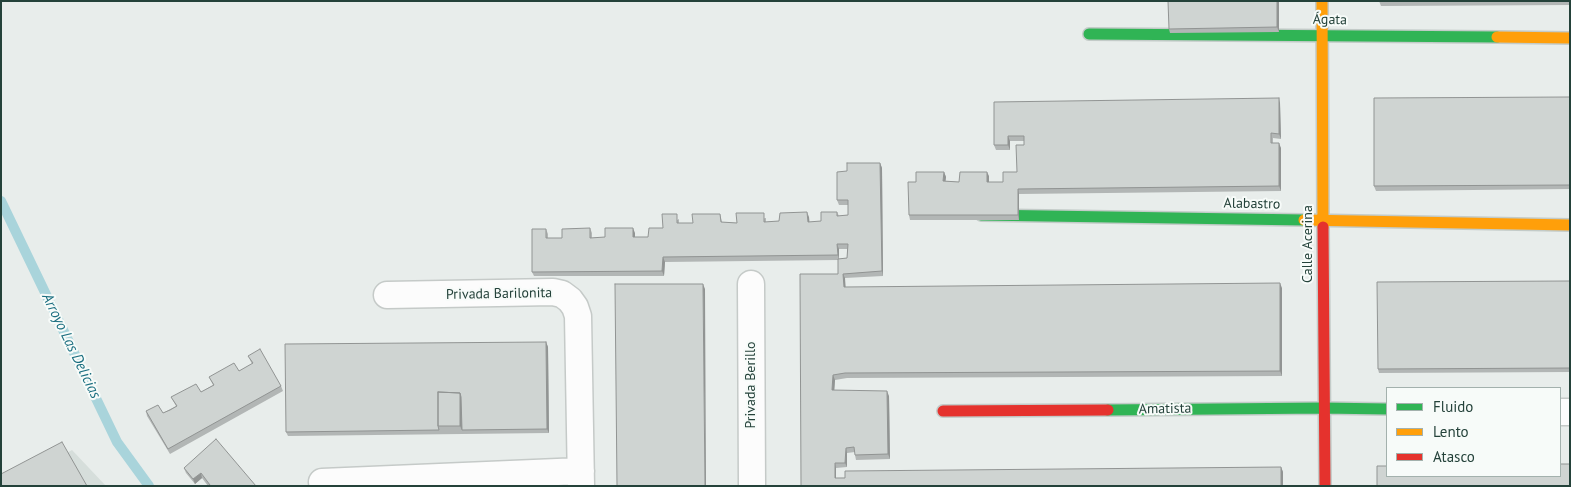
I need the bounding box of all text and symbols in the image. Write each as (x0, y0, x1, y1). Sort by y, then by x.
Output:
street label: Ágata (1313, 11, 1347, 29)
street label: Alabastro (1224, 195, 1280, 213)
street label: Calle Acerina (1300, 205, 1316, 283)
street label: Privada Barilonita (446, 285, 552, 303)
water label: Arroyo Las Delicias (38, 290, 104, 402)
street label: Privada Berillo (743, 341, 759, 429)
legend (1386, 387, 1561, 477)
text: Fluido (1433, 397, 1473, 416)
street label: Amatista (1139, 400, 1191, 418)
text: Lento (1433, 422, 1469, 441)
text: Atasco (1433, 447, 1475, 466)

